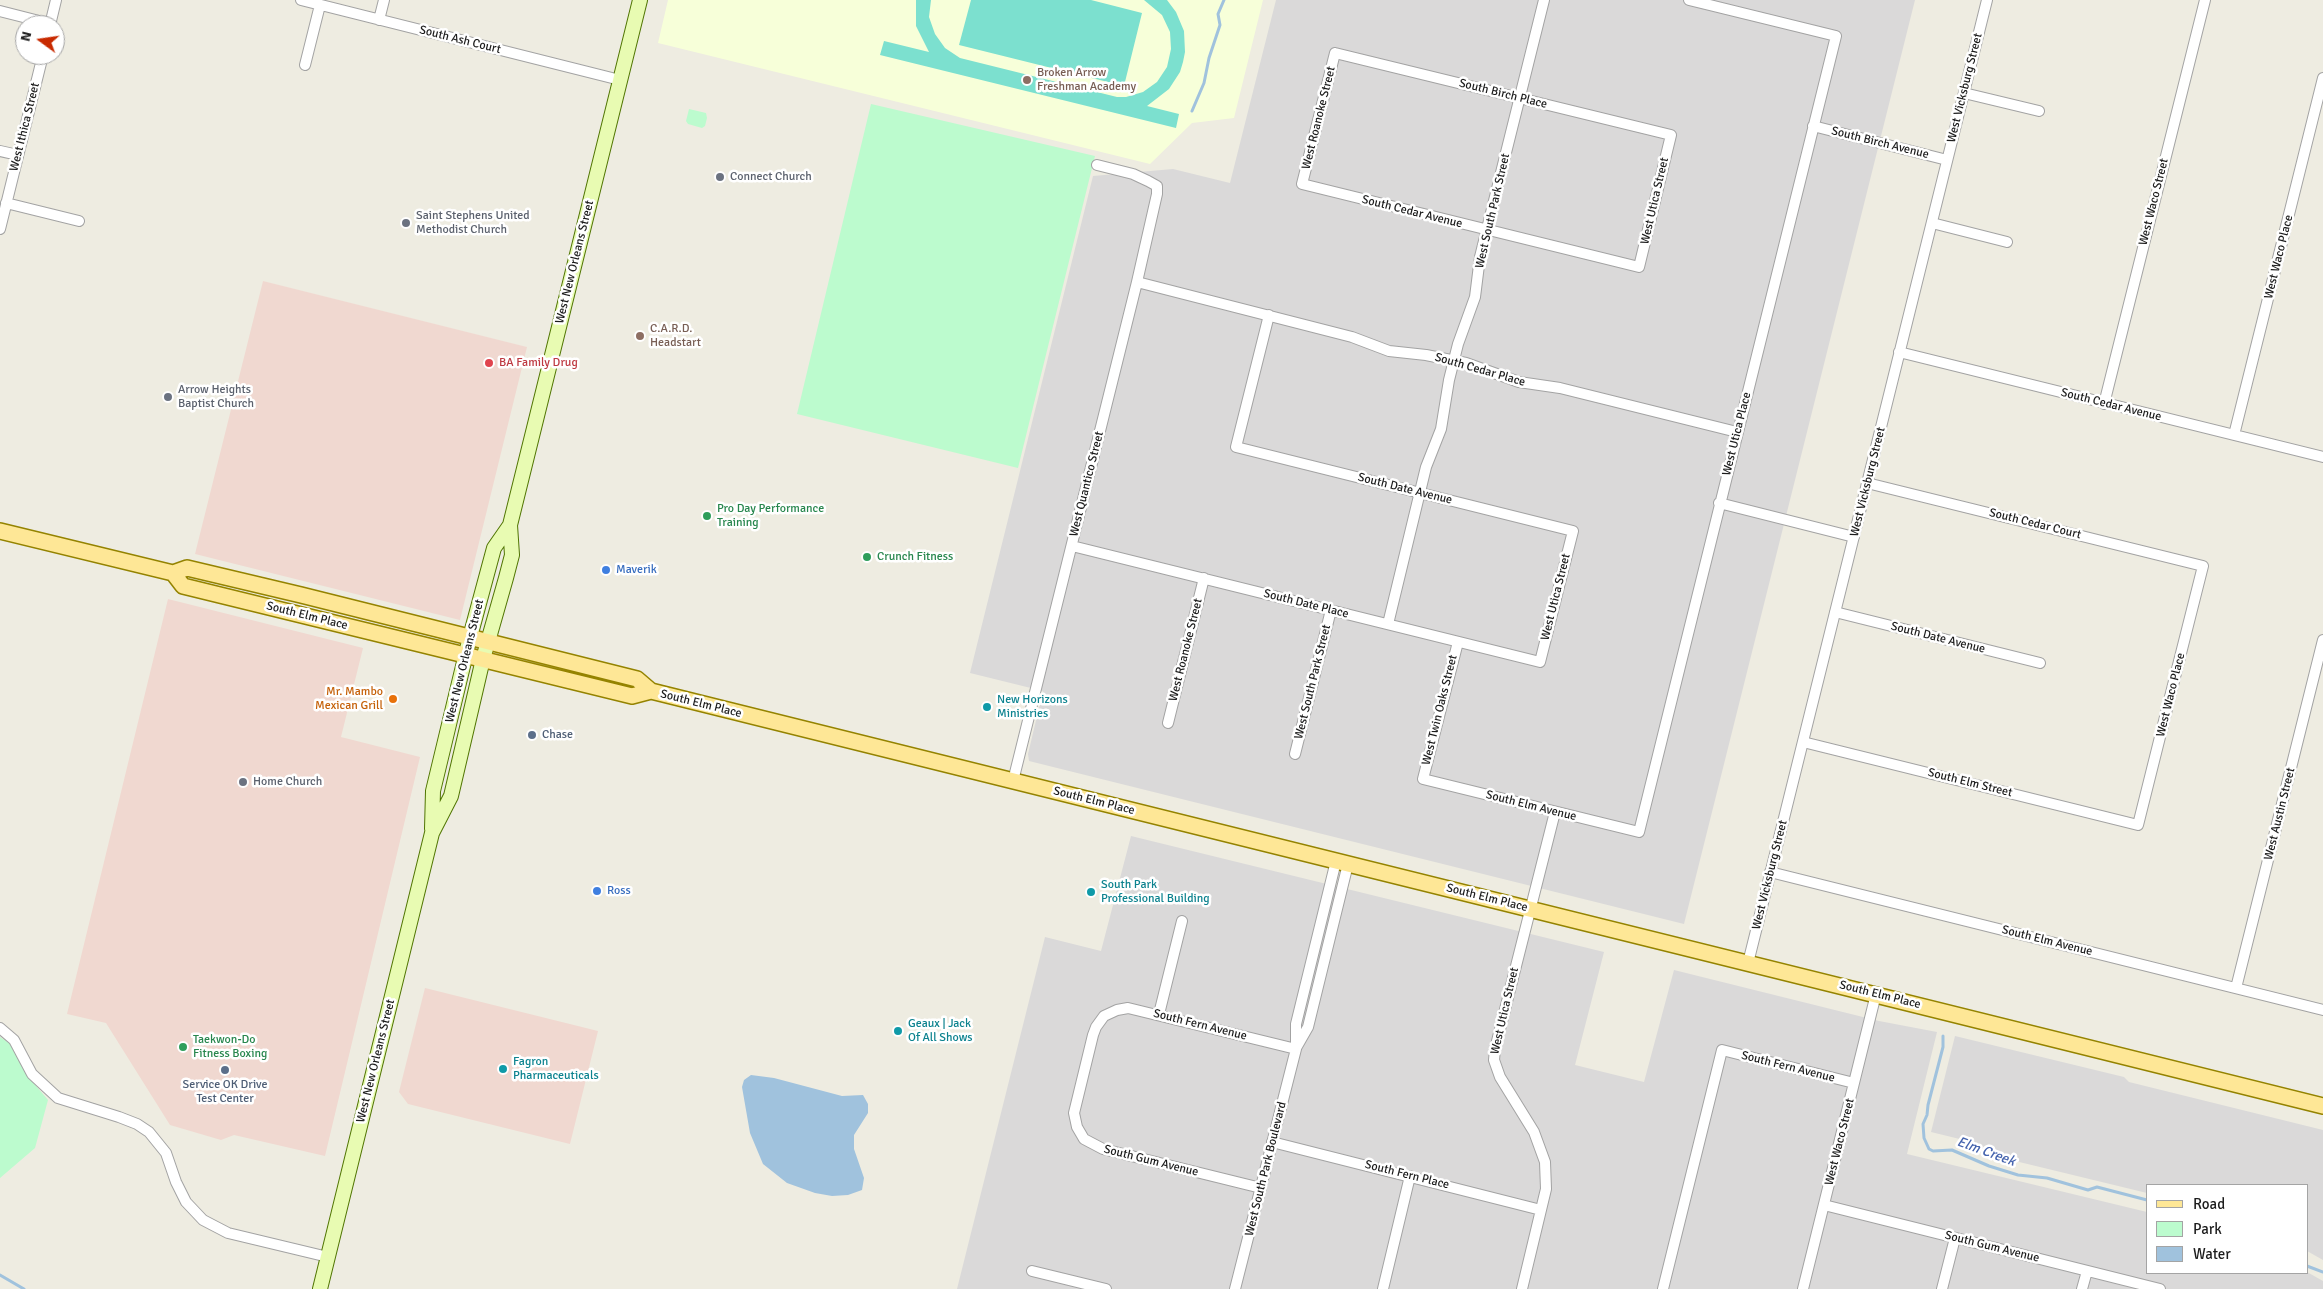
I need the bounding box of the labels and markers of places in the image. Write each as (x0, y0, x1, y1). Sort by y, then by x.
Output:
place label: Broken Arrow Freshman Academy (1037, 66, 1136, 94)
marker: Broken Arrow Freshman Academy (1021, 74, 1033, 86)
place label: Connect Church (730, 170, 812, 184)
marker: Connect Church (714, 171, 726, 183)
place label: Saint Stephens United Methodist Church (416, 209, 530, 237)
marker: Saint Stephens United Methodist Church (400, 217, 412, 229)
place label: C.A.R.D. Headstart (650, 322, 701, 350)
marker: C.A.R.D. Headstart (634, 330, 646, 342)
place label: BA Family Drug (499, 356, 578, 370)
marker: BA Family Drug (483, 357, 495, 369)
place label: Arrow Heights Baptist Church (178, 383, 254, 411)
marker: Arrow Heights Baptist Church (162, 391, 174, 403)
place label: Pro Day Performance Training (717, 502, 824, 530)
marker: Pro Day Performance Training (701, 510, 713, 522)
place label: Crunch Fitness (877, 550, 953, 564)
marker: Crunch Fitness (861, 551, 873, 563)
place label: Maverik (616, 563, 657, 577)
marker: Maverik (600, 564, 612, 576)
place label: Mr. Mambo Mexican Grill (315, 685, 383, 713)
marker: Mr. Mambo Mexican Grill (387, 693, 399, 705)
place label: New Horizons Ministries (997, 693, 1068, 721)
marker: New Horizons Ministries (981, 701, 993, 713)
place label: Chase (542, 728, 573, 742)
marker: Chase (526, 729, 538, 741)
place label: Home Church (253, 775, 322, 789)
marker: Home Church (237, 776, 249, 788)
place label: South Park Professional Building (1101, 878, 1210, 906)
place label: Ross (607, 884, 631, 898)
marker: Ross (591, 885, 603, 897)
marker: South Park Professional Building (1085, 886, 1097, 898)
place label: Geaux | Jack Of All Shows (908, 1017, 973, 1045)
marker: Geaux | Jack Of All Shows (892, 1025, 904, 1037)
place label: Taekwon-Do Fitness Boxing (193, 1033, 267, 1061)
marker: Taekwon-Do Fitness Boxing (177, 1041, 189, 1053)
place label: Fagron Pharmaceuticals (513, 1055, 599, 1083)
marker: Fagron Pharmaceuticals (497, 1063, 509, 1075)
marker: Service OK Drive Test Center (219, 1064, 231, 1076)
place label: Service OK Drive Test Center (183, 1078, 267, 1106)

